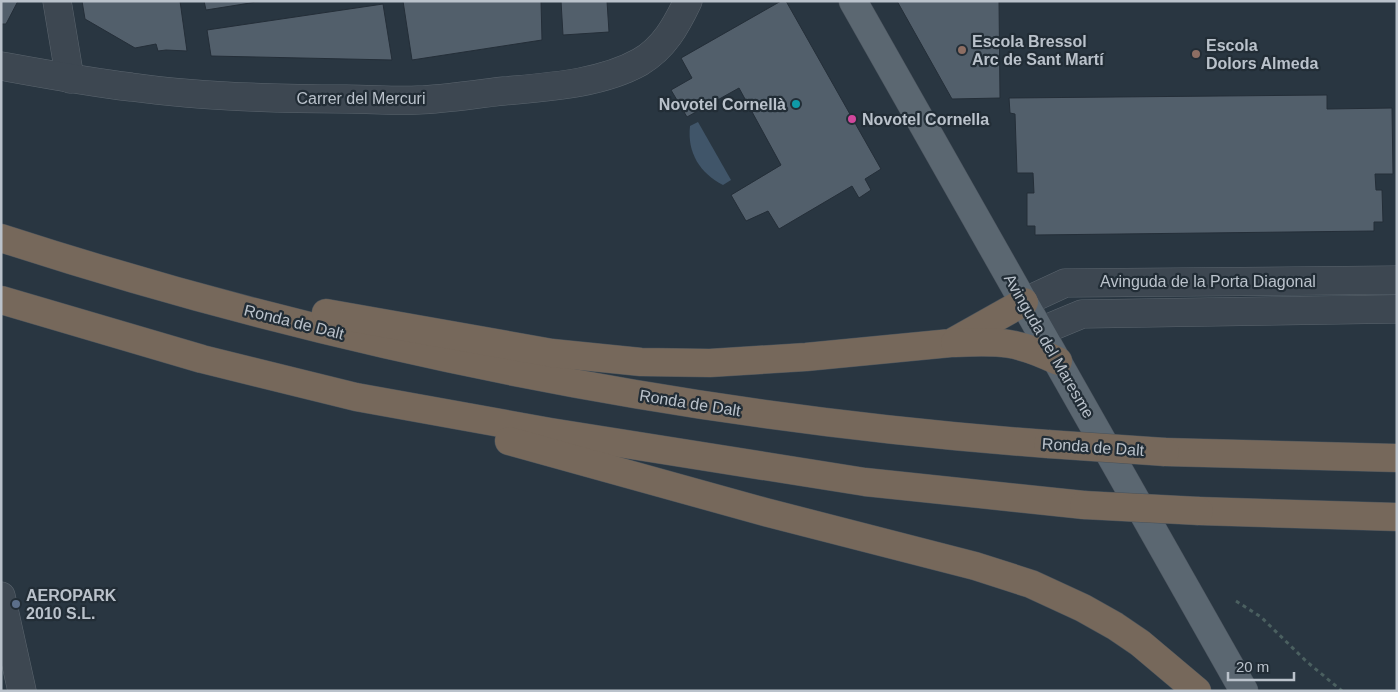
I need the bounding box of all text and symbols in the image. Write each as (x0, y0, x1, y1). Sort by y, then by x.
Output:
place label: Escola Bressol Arc de Sant Martí (972, 33, 1104, 68)
place label: Escola Dolors Almeda (1206, 37, 1318, 72)
marker: Escola Bressol Arc de Sant Martí (956, 44, 968, 56)
marker: Escola Dolors Almeda (1190, 48, 1202, 60)
street label: Carrer del Mercuri (297, 90, 425, 107)
place label: Novotel Cornellà (659, 96, 786, 113)
marker: Novotel Cornellà (790, 98, 802, 110)
place label: Novotel Cornella (862, 111, 989, 128)
marker: Novotel Cornella (846, 113, 858, 125)
street label: Avinguda del Maresme (1001, 271, 1097, 421)
street label: Avinguda de la Porta Diagonal (1100, 273, 1316, 290)
street label: Ronda de Dalt (242, 301, 346, 343)
street label: Ronda de Dalt (638, 387, 742, 419)
street label: Ronda de Dalt (1041, 435, 1145, 459)
place label: AEROPARK 2010 S.L. (26, 587, 117, 622)
marker: AEROPARK 2010 S.L. (10, 598, 22, 610)
scale bar (1228, 650, 1294, 682)
text: 20 m (1236, 658, 1269, 675)

